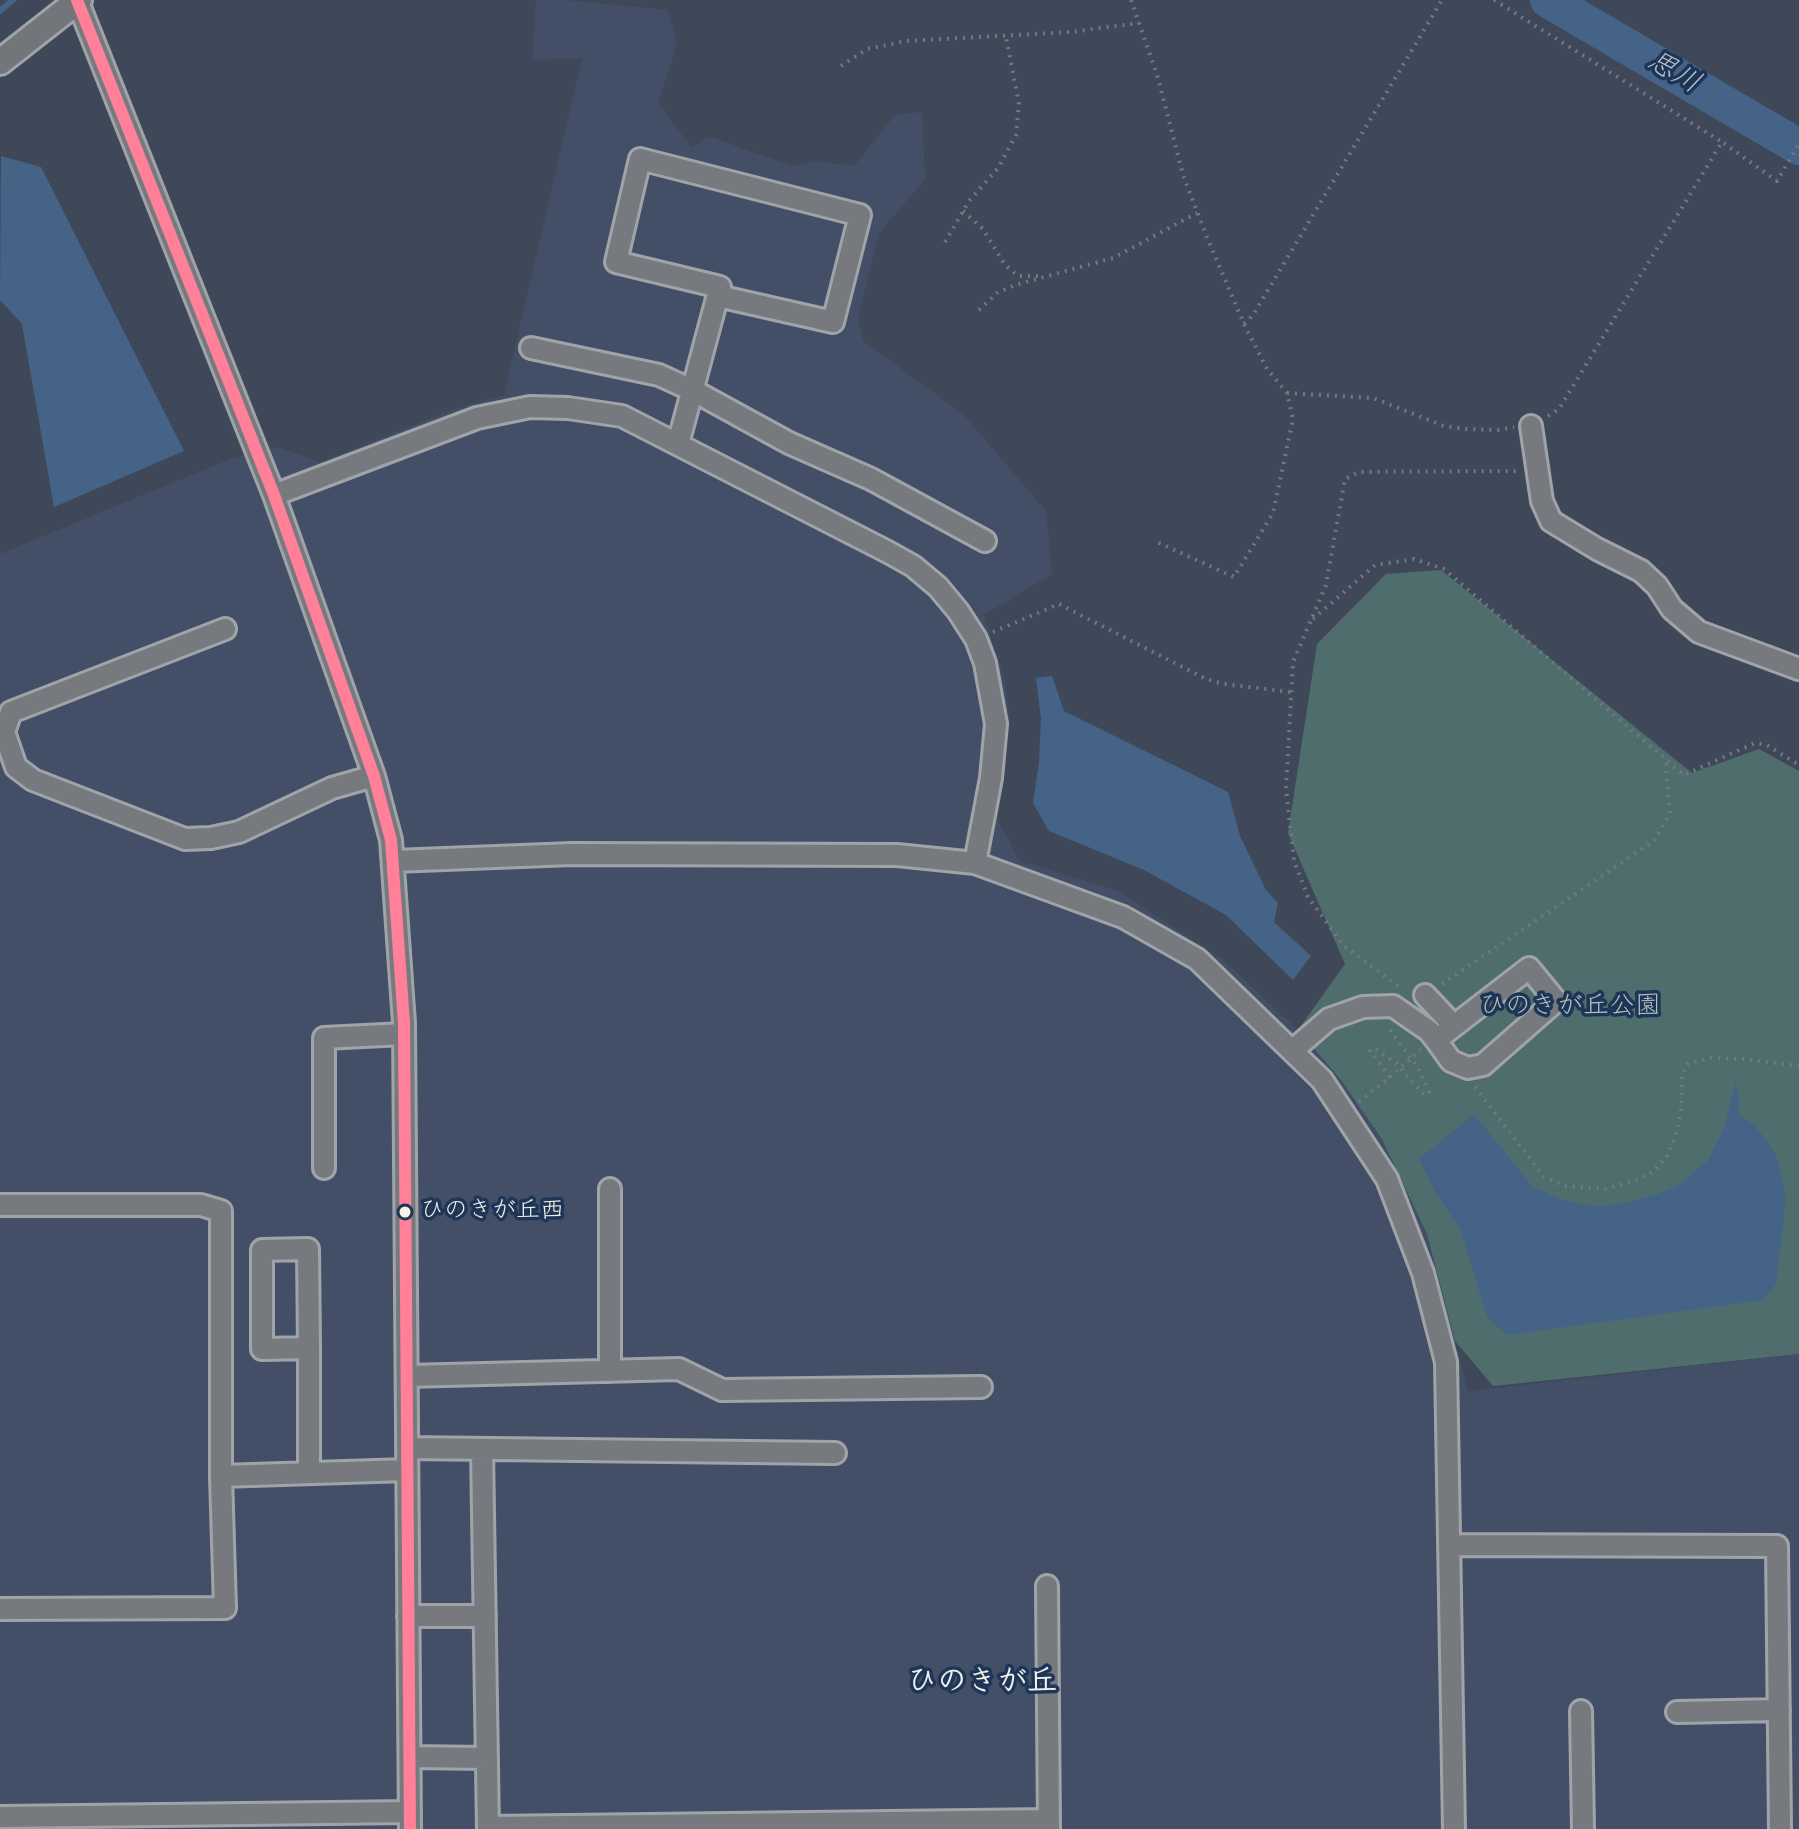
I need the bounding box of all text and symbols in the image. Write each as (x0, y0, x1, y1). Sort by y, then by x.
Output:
water label: 思川 (1640, 45, 1706, 103)
park label: ひのきが丘公園 (1479, 992, 1661, 1024)
place label: ひのきが丘西 (420, 1198, 564, 1226)
marker: ひのきが丘西 (397, 1204, 413, 1220)
district label: ひのきが丘 (907, 1666, 1057, 1702)

